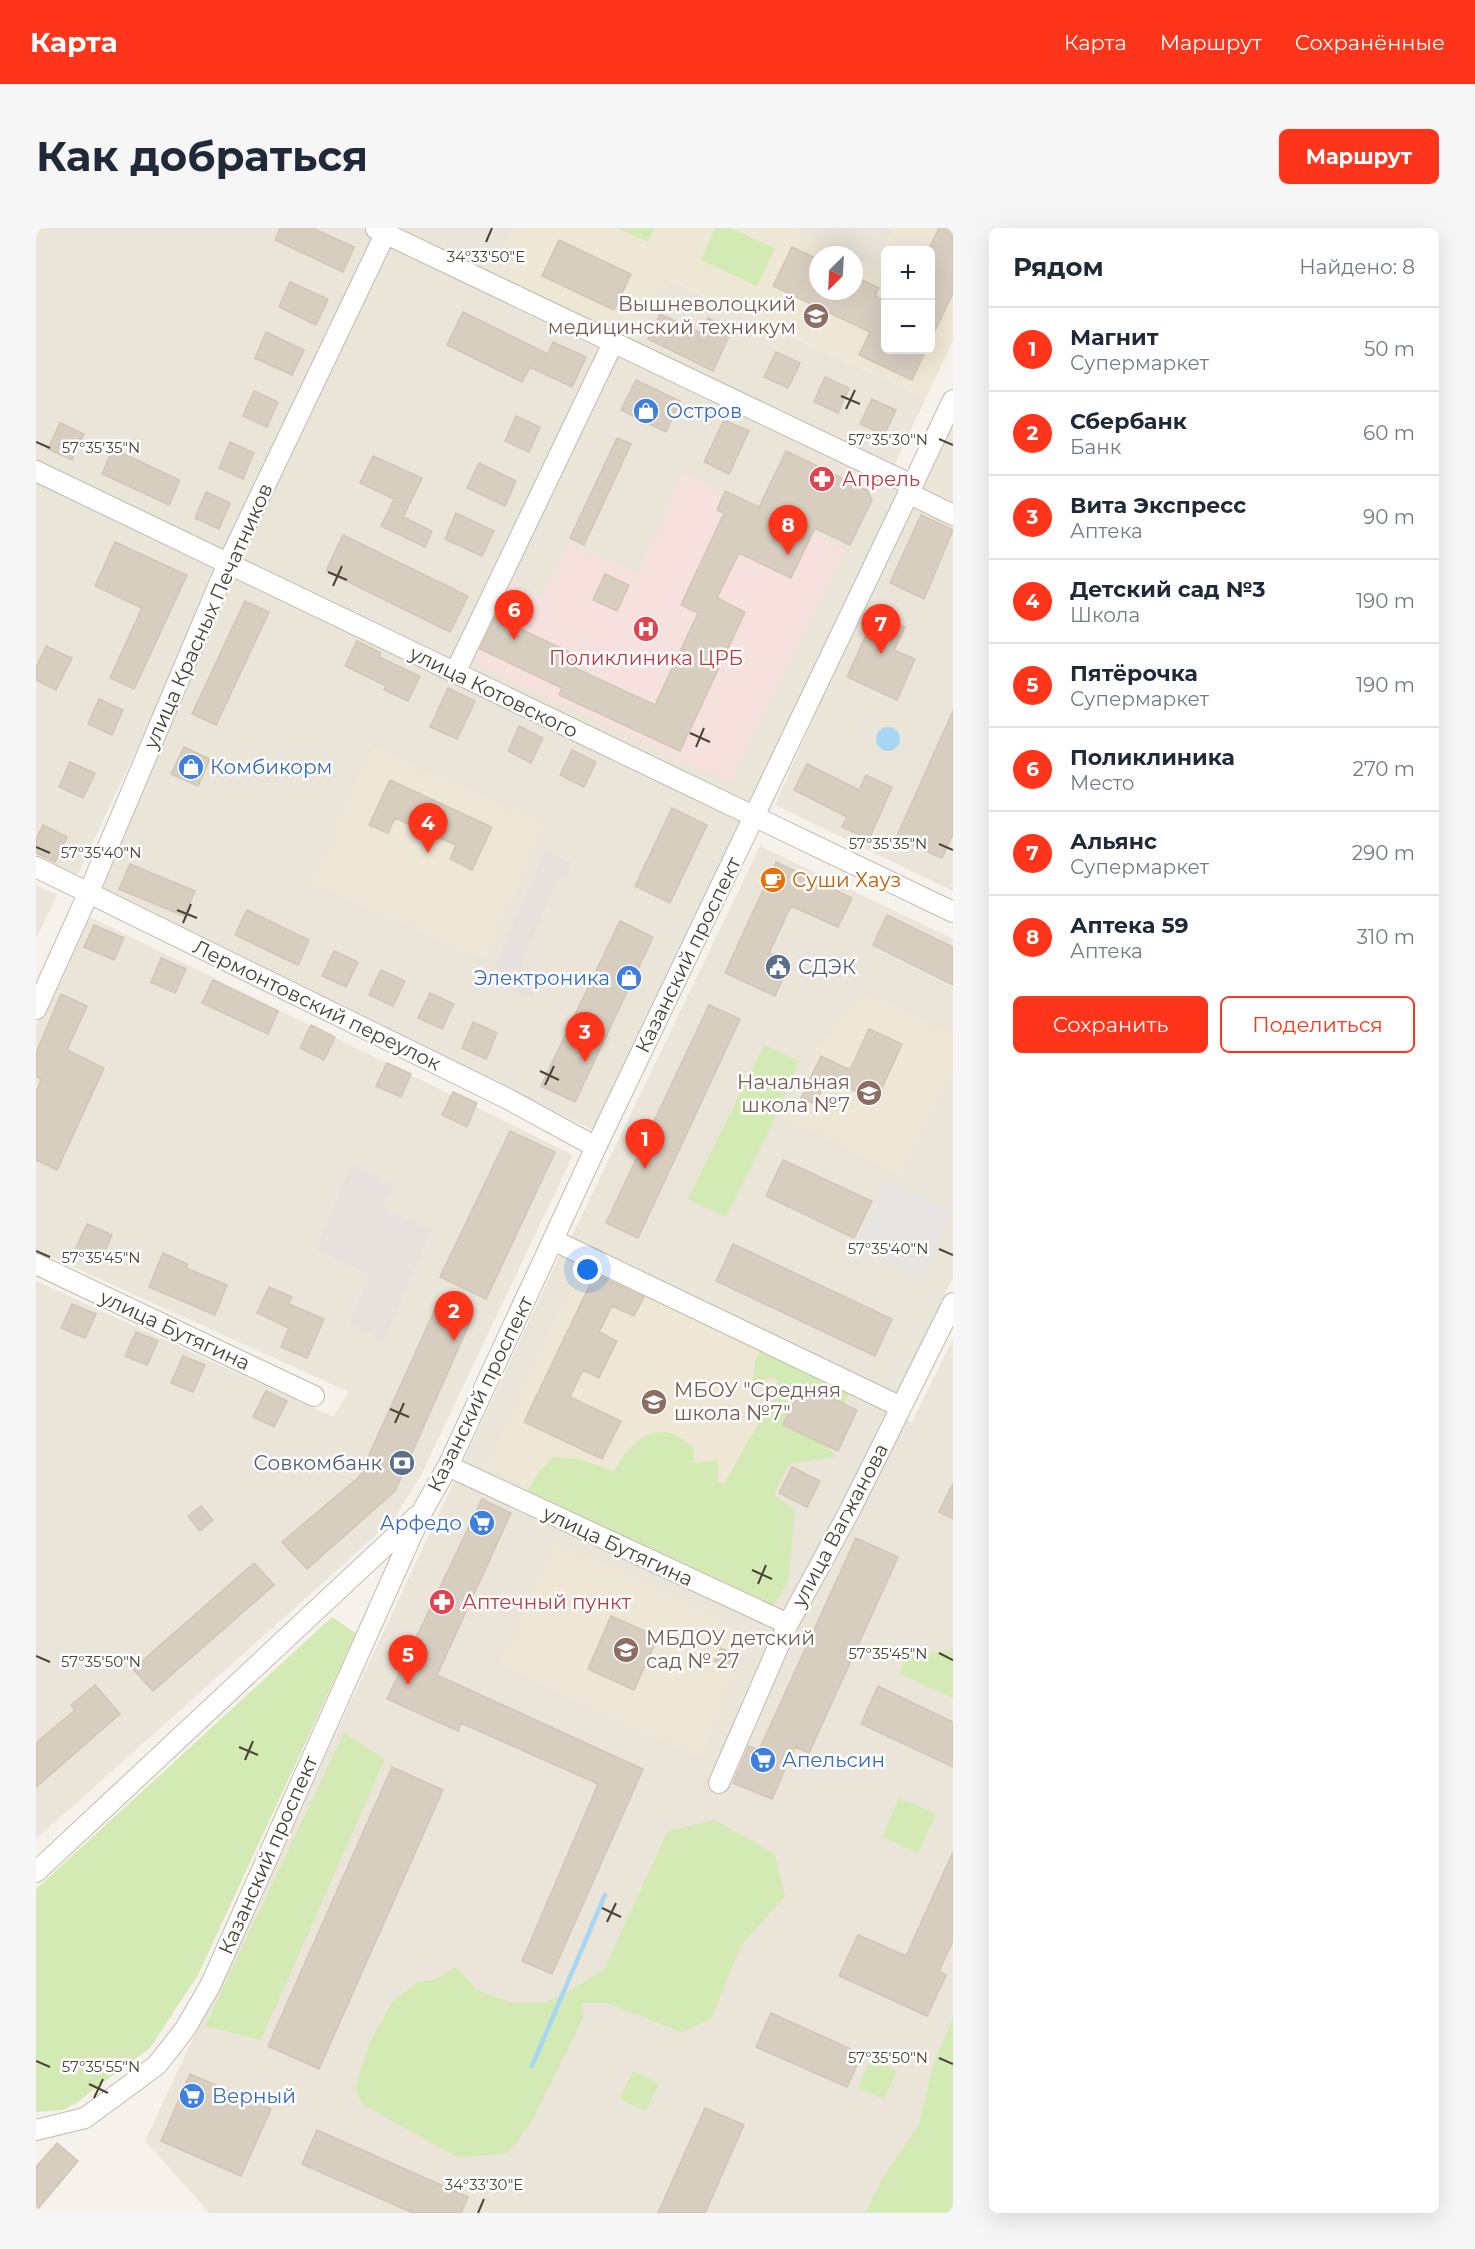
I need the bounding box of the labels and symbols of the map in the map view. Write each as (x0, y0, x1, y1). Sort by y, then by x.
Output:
north arrow (809, 246, 863, 300)
text: 34°33'50"E (447, 247, 525, 266)
place label: Вышневолоцкий медицинский техникум (548, 292, 796, 339)
school or university icon: Вышневолоцкий медицинский техникум (801, 301, 831, 331)
shop icon: Остров (631, 396, 661, 426)
place label: Остров (666, 399, 742, 423)
text: 57°35'30"N (848, 430, 928, 449)
text: 57°35'35"N (62, 438, 140, 457)
pharmacy icon: Апрель (807, 464, 837, 494)
place label: Апрель (842, 467, 920, 491)
street label: улица Красных Печатников (138, 479, 278, 754)
pin: 8 (768, 506, 807, 555)
pin: 6 (494, 590, 534, 640)
pin: 7 (862, 604, 900, 654)
hospital icon: Поликлиника ЦРБ (631, 614, 661, 644)
street label: улица Котовского (405, 640, 582, 743)
place label: Поликлиника ЦРБ (549, 646, 743, 670)
shop icon: Комбикорм (176, 752, 206, 782)
place label: Комбикорм (210, 755, 332, 779)
pin: 4 (408, 804, 448, 853)
text: 57°35'35"N (849, 834, 927, 853)
text: 57°35'40"N (61, 843, 141, 862)
street label: Казанский проспект (630, 853, 746, 1057)
cafe icon: Суши Хауз (758, 865, 788, 895)
place label: Суши Хауз (792, 868, 901, 892)
street label: Лермонтовский переулок (189, 934, 445, 1076)
public building icon: СДЭК (763, 952, 793, 982)
place label: СДЭК (798, 955, 856, 979)
shop icon: Электроника (614, 963, 644, 993)
place label: Электроника (474, 966, 610, 990)
pin: 3 (566, 1012, 604, 1062)
place label: Начальная школа №7 (737, 1070, 850, 1117)
school or university icon: Начальная школа №7 (854, 1078, 884, 1108)
pin: 1 (626, 1120, 664, 1169)
text: 57°35'40"N (848, 1239, 928, 1258)
text: 57°35'45"N (61, 1248, 141, 1267)
your location (573, 1255, 602, 1284)
street label: улица Бутягина (95, 1284, 254, 1375)
street label: Казанский проспект (422, 1292, 538, 1496)
pin: 2 (434, 1292, 474, 1341)
place label: МБОУ "Средняя школа №7" (674, 1378, 841, 1425)
school or university icon: МБОУ "Средняя школа №7" (639, 1387, 669, 1417)
street label: улица Вагжанова (786, 1439, 893, 1612)
bank icon: Совкомбанк (387, 1448, 417, 1478)
place label: Совкомбанк (254, 1451, 382, 1475)
street label: улица Бутягина (538, 1500, 697, 1591)
supermarket icon: Арфедо (467, 1508, 497, 1538)
place label: Арфедо (380, 1511, 462, 1535)
pharmacy icon: Аптечный пункт (427, 1587, 457, 1617)
place label: Аптечный пункт (462, 1590, 631, 1614)
place label: МБДОУ детский сад № 27 (646, 1626, 815, 1673)
school or university icon: МБДОУ детский сад № 27 (611, 1635, 641, 1665)
pin: 5 (388, 1636, 428, 1685)
text: 57°35'45"N (848, 1644, 928, 1663)
text: 57°35'50"N (61, 1652, 141, 1671)
supermarket icon: Апельсин (748, 1745, 778, 1775)
place label: Апельсин (782, 1748, 885, 1772)
street label: Казанский проспект (213, 1752, 323, 1958)
text: 57°35'50"N (848, 2048, 928, 2067)
text: 57°35'55"N (62, 2057, 140, 2076)
supermarket icon: Верный (177, 2081, 207, 2111)
place label: Верный (212, 2084, 296, 2108)
text: 34°33'30"E (445, 2175, 523, 2194)

